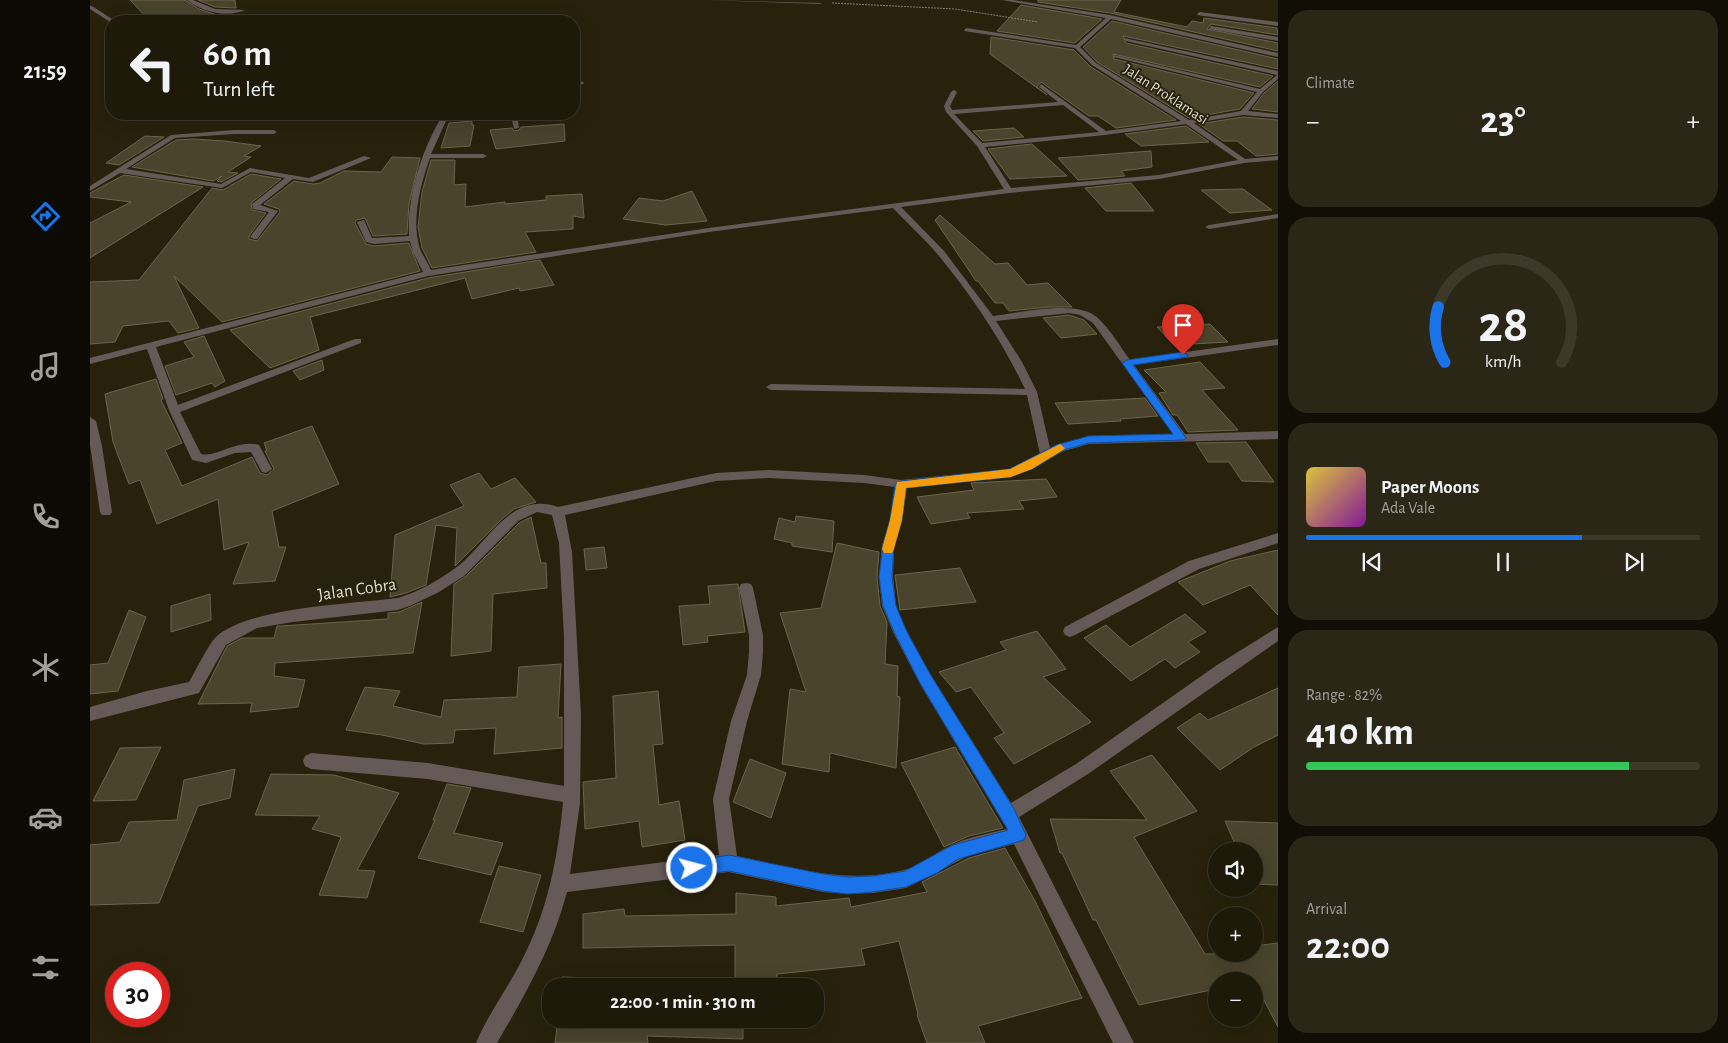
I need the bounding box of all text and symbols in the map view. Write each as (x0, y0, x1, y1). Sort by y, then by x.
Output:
icon: left (120, 35, 185, 100)
text: 60 m (203, 37, 272, 72)
text: 21:59 (23, 60, 67, 82)
street label: Jalan Proklamasi (1121, 62, 1211, 127)
text: Climate (1306, 75, 1355, 91)
text: Turn left (203, 78, 275, 100)
text: 23° (1480, 102, 1526, 140)
text: − (1306, 108, 1319, 136)
text: + (1687, 108, 1700, 136)
icon: directions (28, 199, 63, 234)
text: 28 (1478, 299, 1528, 351)
pin (1162, 304, 1204, 355)
icon: arrive (1169, 311, 1197, 339)
icon: music (28, 349, 63, 384)
text: km/h (1485, 353, 1521, 371)
text: Paper Moons (1381, 478, 1479, 497)
icon: phone (28, 499, 63, 534)
text: Ada Vale (1381, 500, 1435, 516)
icon: previous (1358, 548, 1386, 576)
icon: pause (1489, 548, 1517, 576)
icon: next (1620, 548, 1648, 576)
street label: Jalan Cobra (317, 576, 398, 604)
icon: climate (28, 650, 63, 685)
text: Range · 82% (1306, 687, 1382, 703)
text: 410 km (1306, 714, 1414, 752)
icon: car (28, 800, 63, 835)
position arrow (665, 841, 717, 893)
map controls (1208, 842, 1263, 1027)
button: sound (1208, 842, 1263, 897)
text: Arrival (1306, 901, 1347, 917)
button: + (1208, 907, 1263, 962)
text: 22:00 (1306, 928, 1390, 966)
icon: filters (28, 950, 63, 985)
speed limit sign: 30 (105, 962, 170, 1027)
button: − (1208, 972, 1263, 1027)
text: 22:00 · 1 min · 310 m (610, 993, 756, 1012)

